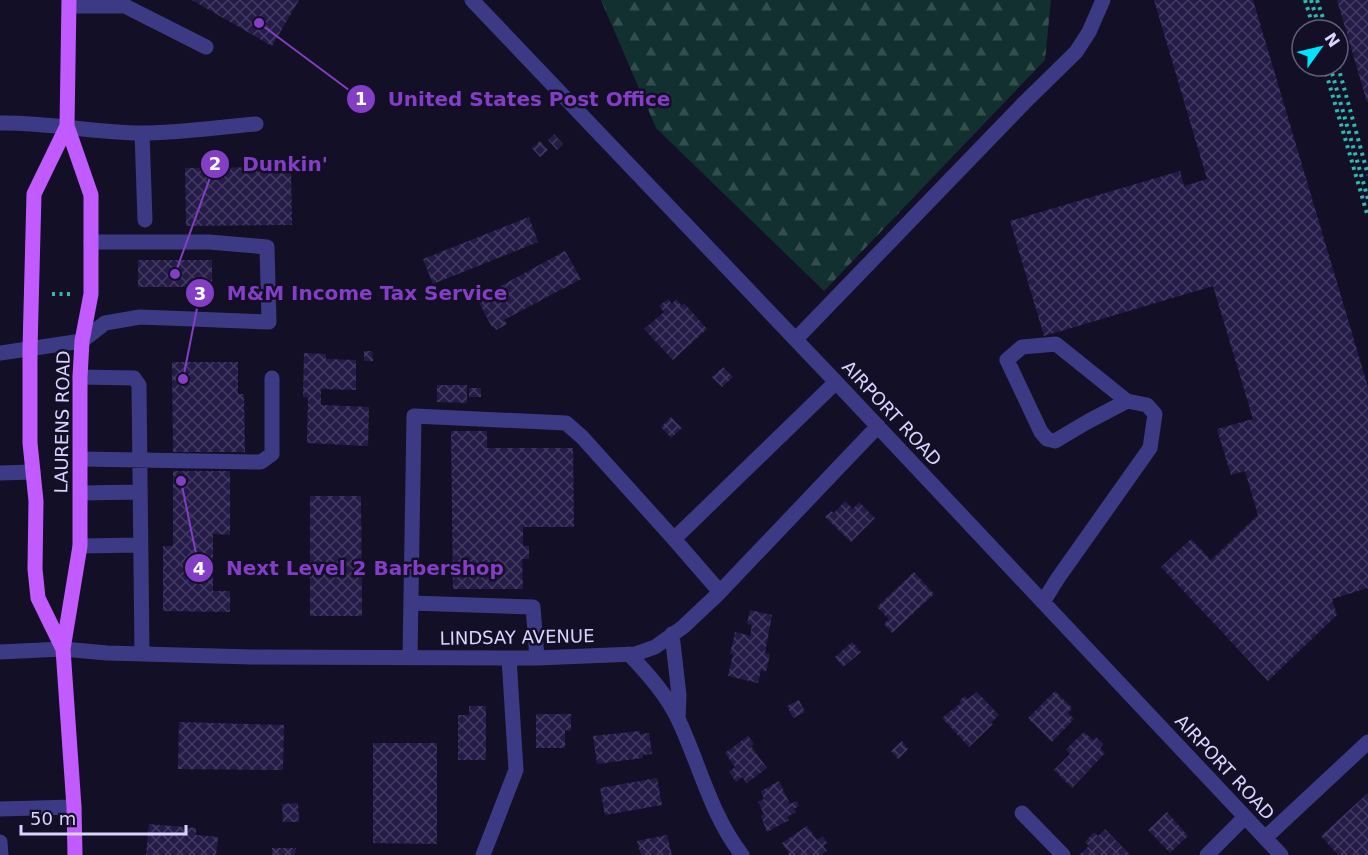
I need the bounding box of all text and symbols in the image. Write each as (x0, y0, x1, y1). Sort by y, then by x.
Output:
north arrow (1290, 18, 1350, 78)
text: N (1320, 29, 1344, 51)
callout: United States Post Office (346, 80, 682, 118)
text: United States Post Office (388, 87, 670, 111)
text: 1 (355, 88, 367, 109)
callout: Dunkin' (200, 145, 340, 183)
text: Dunkin' (242, 152, 328, 176)
text: 2 (209, 153, 221, 174)
callout: M&M Income Tax Service (185, 274, 520, 312)
text: M&M Income Tax Service (227, 281, 507, 305)
text: 3 (194, 283, 206, 304)
street label: LAURENS ROAD (50, 350, 74, 494)
street label: AIRPORT ROAD (838, 356, 946, 470)
callout: Next Level 2 Barbershop (184, 549, 516, 587)
text: Next Level 2 Barbershop (226, 556, 504, 580)
text: 4 (193, 558, 205, 579)
street label: LINDSAY AVENUE (439, 625, 595, 649)
street label: AIRPORT ROAD (1171, 710, 1279, 824)
scale bar (21, 798, 186, 836)
text: 50 m (30, 808, 76, 829)

